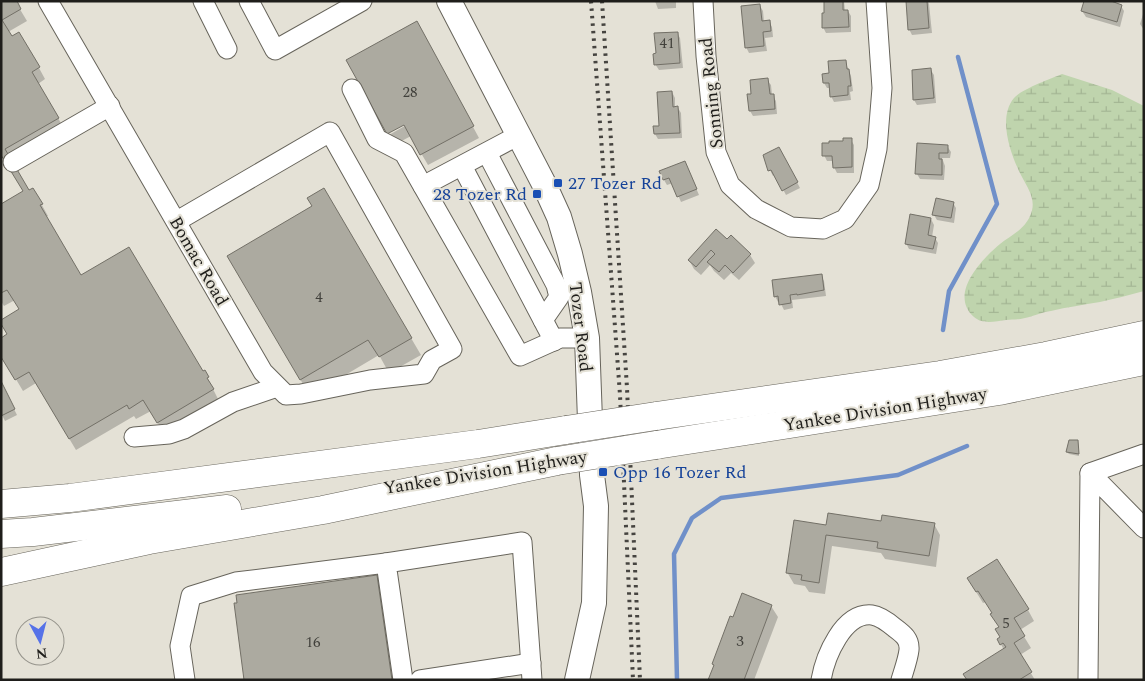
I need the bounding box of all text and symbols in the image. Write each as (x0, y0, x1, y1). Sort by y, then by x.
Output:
house number: 41 (659, 32, 675, 55)
street label: Sonning Road (692, 36, 731, 150)
house number: 28 (402, 81, 418, 104)
place label: 27 Tozer Rd (568, 170, 662, 197)
marker: 27 Tozer Rd (552, 177, 564, 189)
place label: 28 Tozer Rd (433, 181, 527, 208)
marker: 28 Tozer Rd (531, 188, 543, 200)
street label: Bomac Road (162, 211, 235, 311)
street label: Tozer Road (562, 281, 599, 373)
house number: 4 (315, 286, 323, 309)
street label: Yankee Division Highway (781, 380, 990, 439)
street label: Yankee Division Highway (381, 443, 590, 502)
place label: Opp 16 Tozer Rd (613, 459, 747, 486)
marker: Opp 16 Tozer Rd (597, 466, 609, 478)
house number: 5 (1002, 612, 1010, 635)
north arrow (15, 616, 65, 666)
house number: 3 (736, 630, 744, 653)
house number: 16 (305, 631, 321, 654)
text: N (35, 642, 48, 665)

